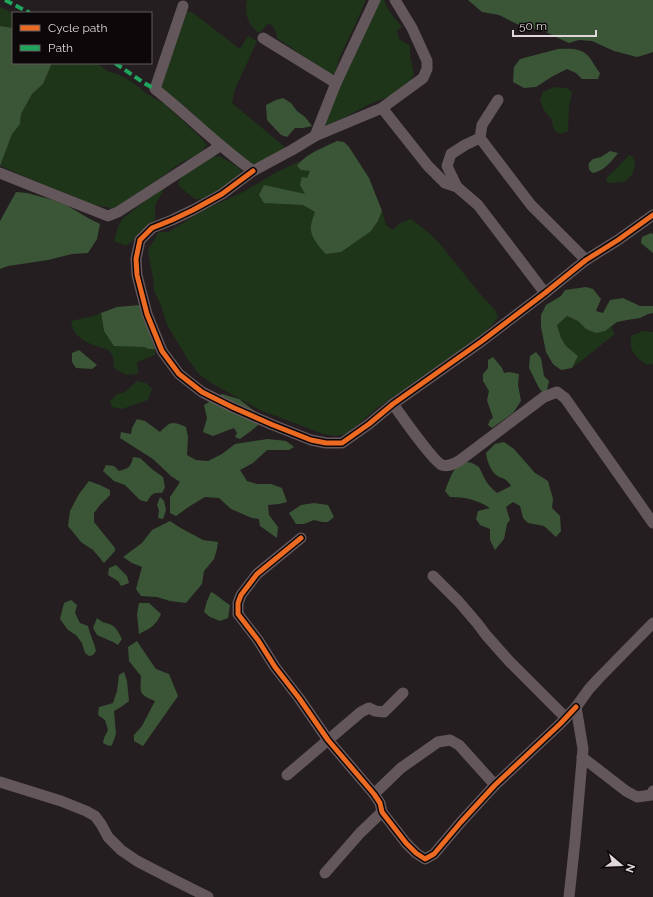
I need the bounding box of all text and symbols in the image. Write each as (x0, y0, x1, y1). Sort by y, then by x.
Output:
legend (12, 12, 152, 64)
scale bar (513, 12, 596, 38)
text: 50 m (519, 19, 547, 33)
text: Cycle path (48, 21, 107, 35)
text: Path (48, 41, 73, 55)
north arrow (601, 845, 641, 885)
text: N (622, 862, 637, 874)

